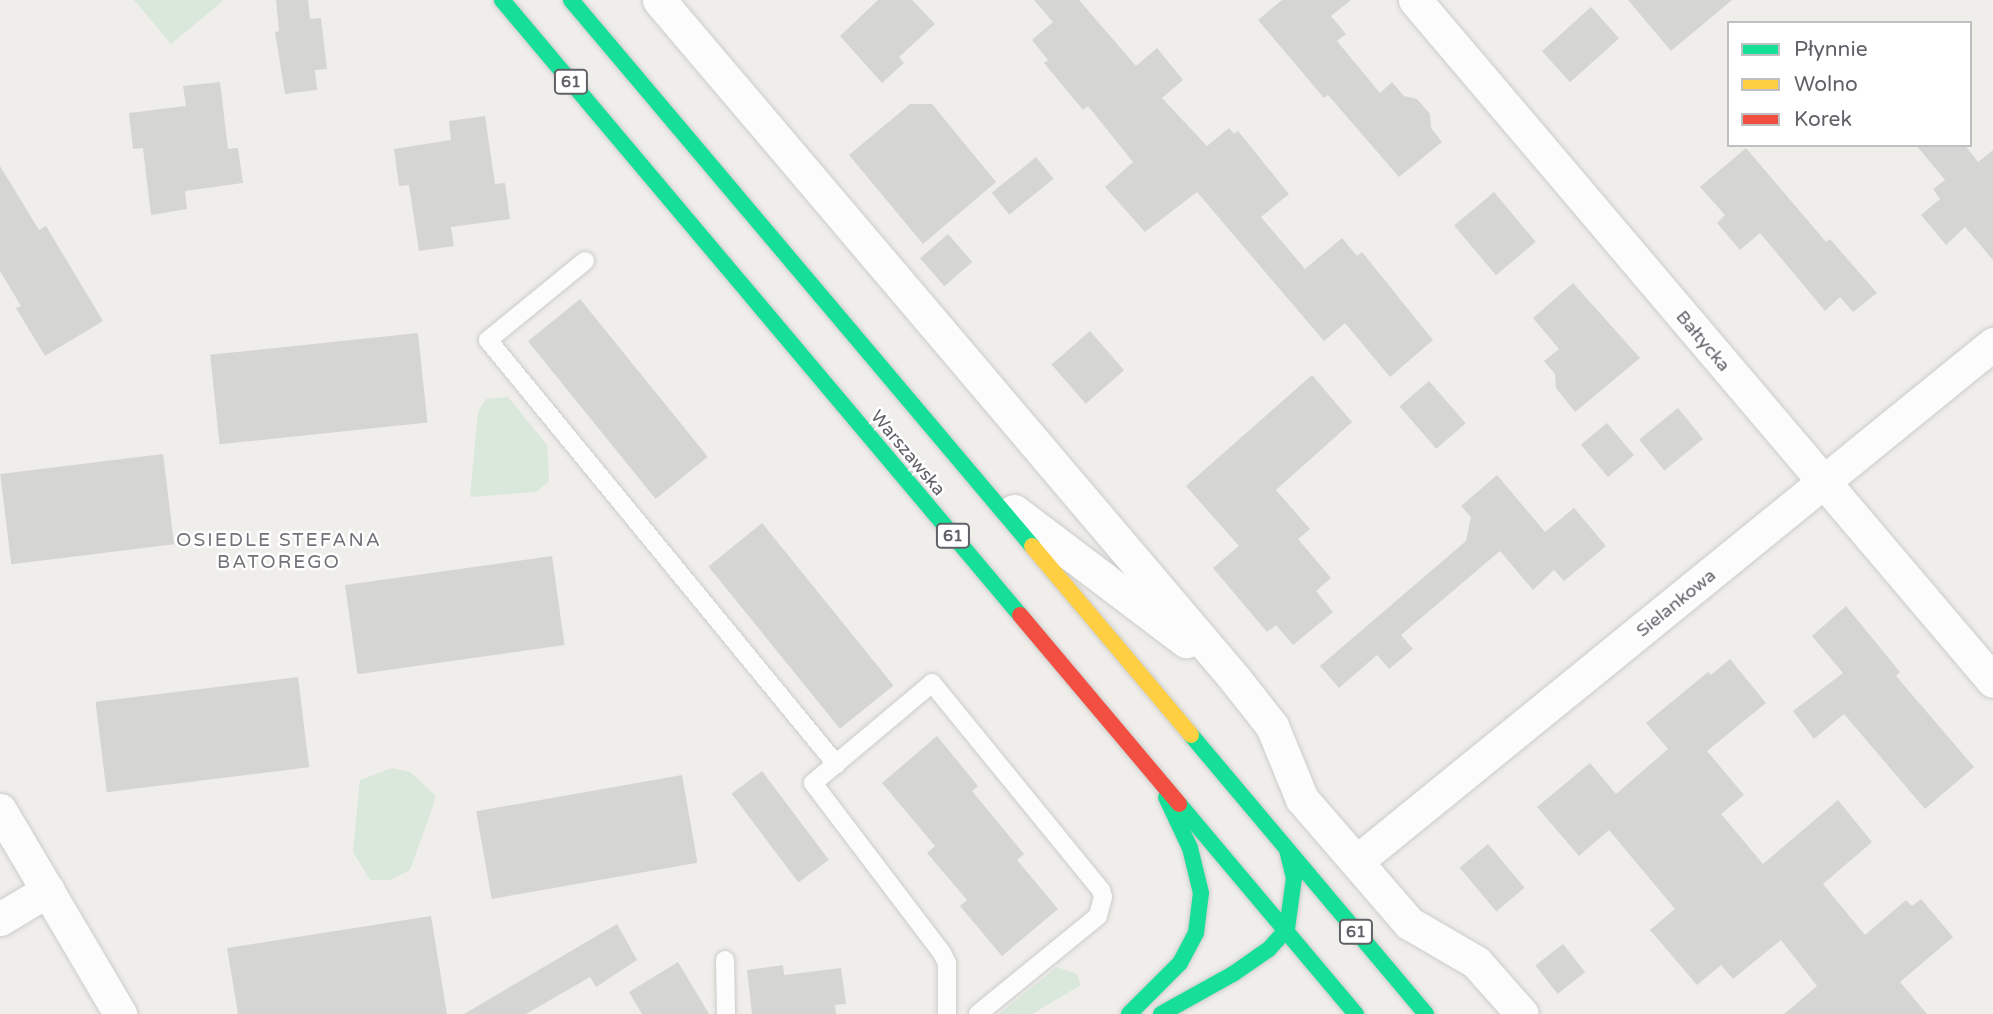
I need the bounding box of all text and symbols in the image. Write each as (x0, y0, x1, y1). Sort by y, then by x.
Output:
legend (1727, 21, 1972, 147)
text: Płynnie (1794, 37, 1868, 62)
road number: 61 (554, 69, 588, 94)
text: Wolno (1794, 72, 1858, 97)
text: Korek (1794, 107, 1852, 132)
street label: Bałtycka (1671, 306, 1735, 376)
street label: Warszawska (866, 406, 950, 500)
road number: 61 (936, 524, 970, 548)
district label: OSIEDLE STEFANA BATOREGO (178, 530, 380, 574)
street label: Sielankowa (1632, 564, 1720, 642)
road number: 61 (1338, 920, 1374, 944)

